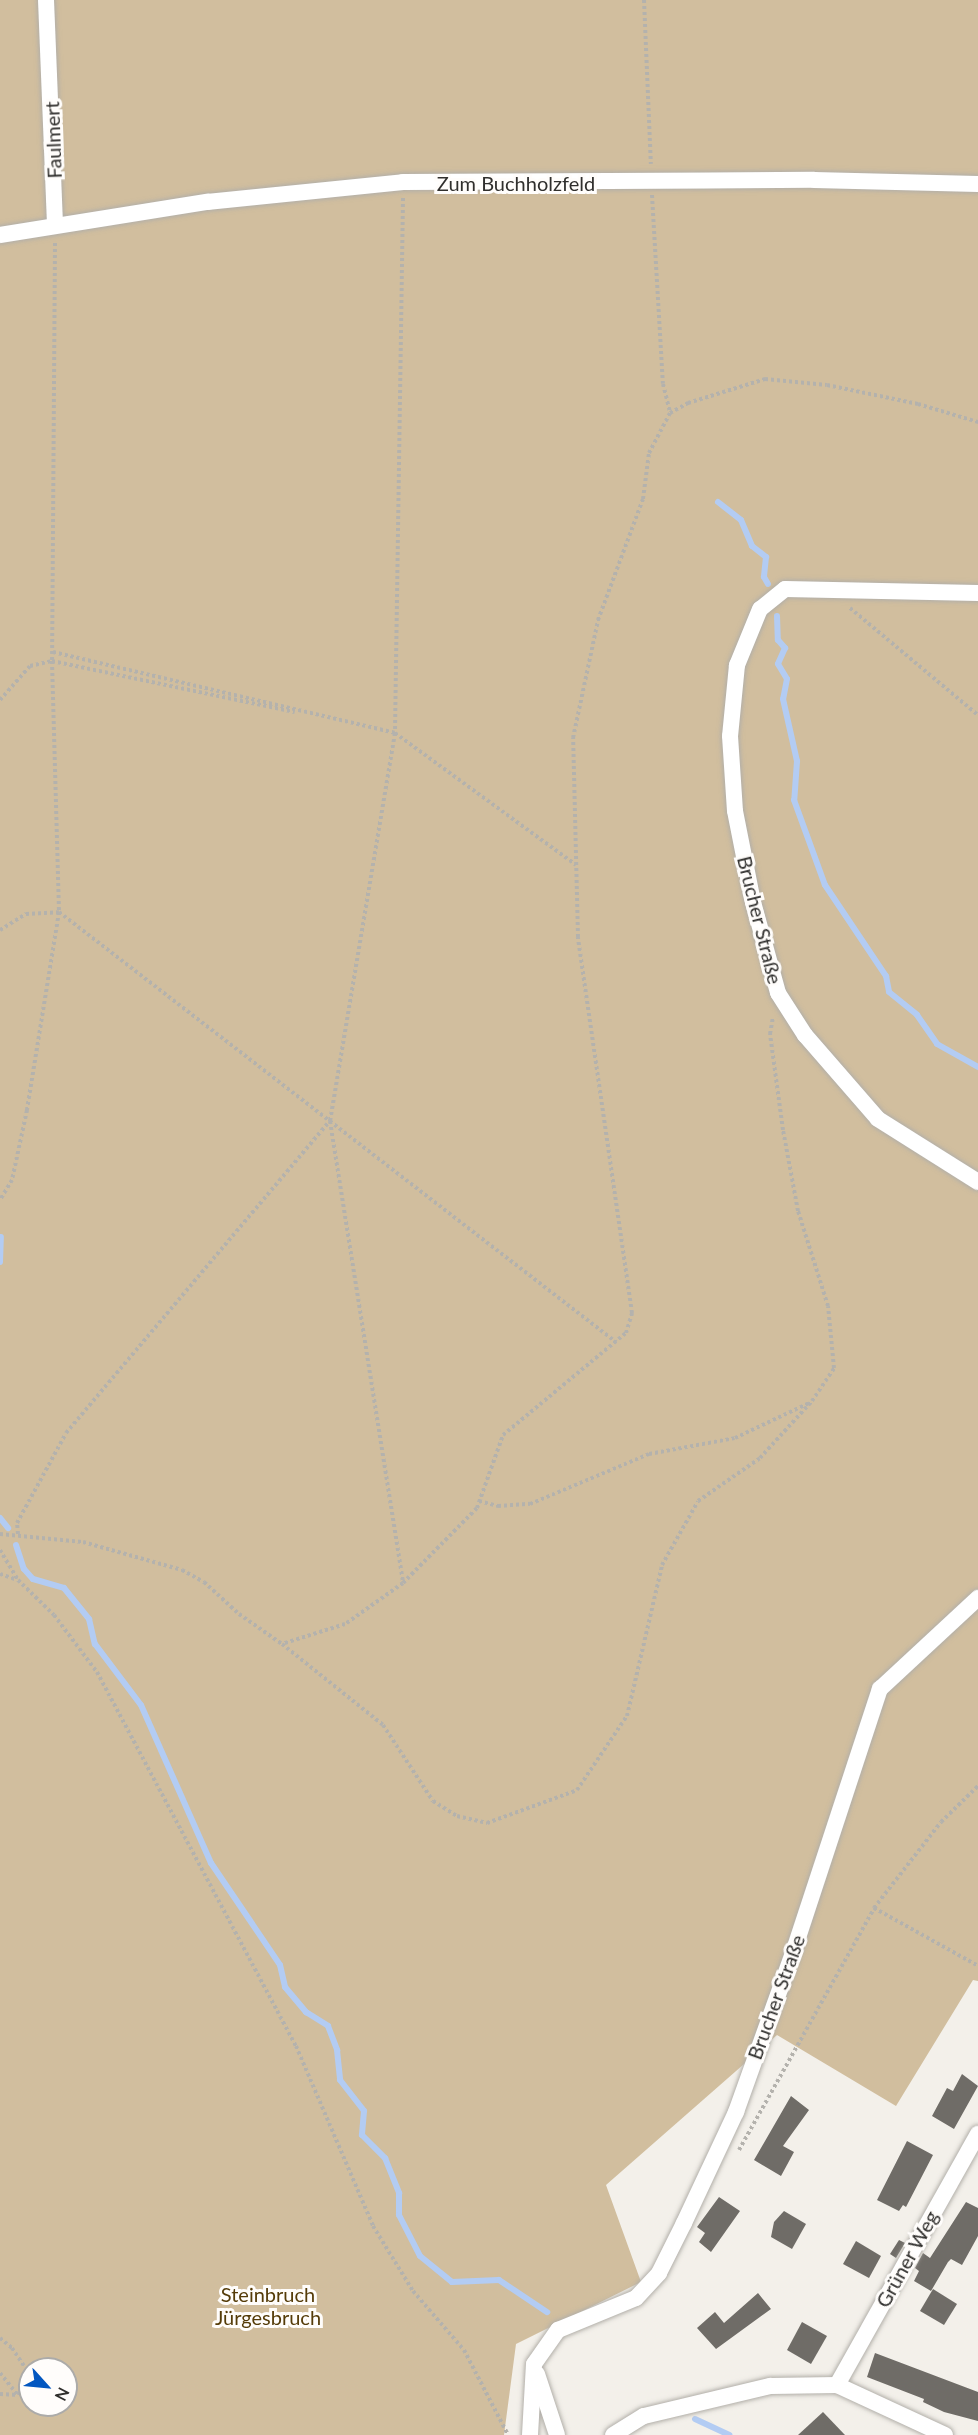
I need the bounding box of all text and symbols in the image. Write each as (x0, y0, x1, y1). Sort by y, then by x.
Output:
street label: Faulmert (40, 101, 66, 179)
street label: Zum Buchholzfeld (437, 171, 595, 195)
street label: Brucher Straße (732, 853, 788, 987)
street label: Brucher Straße (742, 1931, 810, 2063)
street label: Grüner Weg (870, 2206, 944, 2312)
park label: Steinbruch Jürgesbruch (215, 2282, 321, 2329)
north arrow (18, 2357, 78, 2417)
text: N (51, 2385, 74, 2404)

